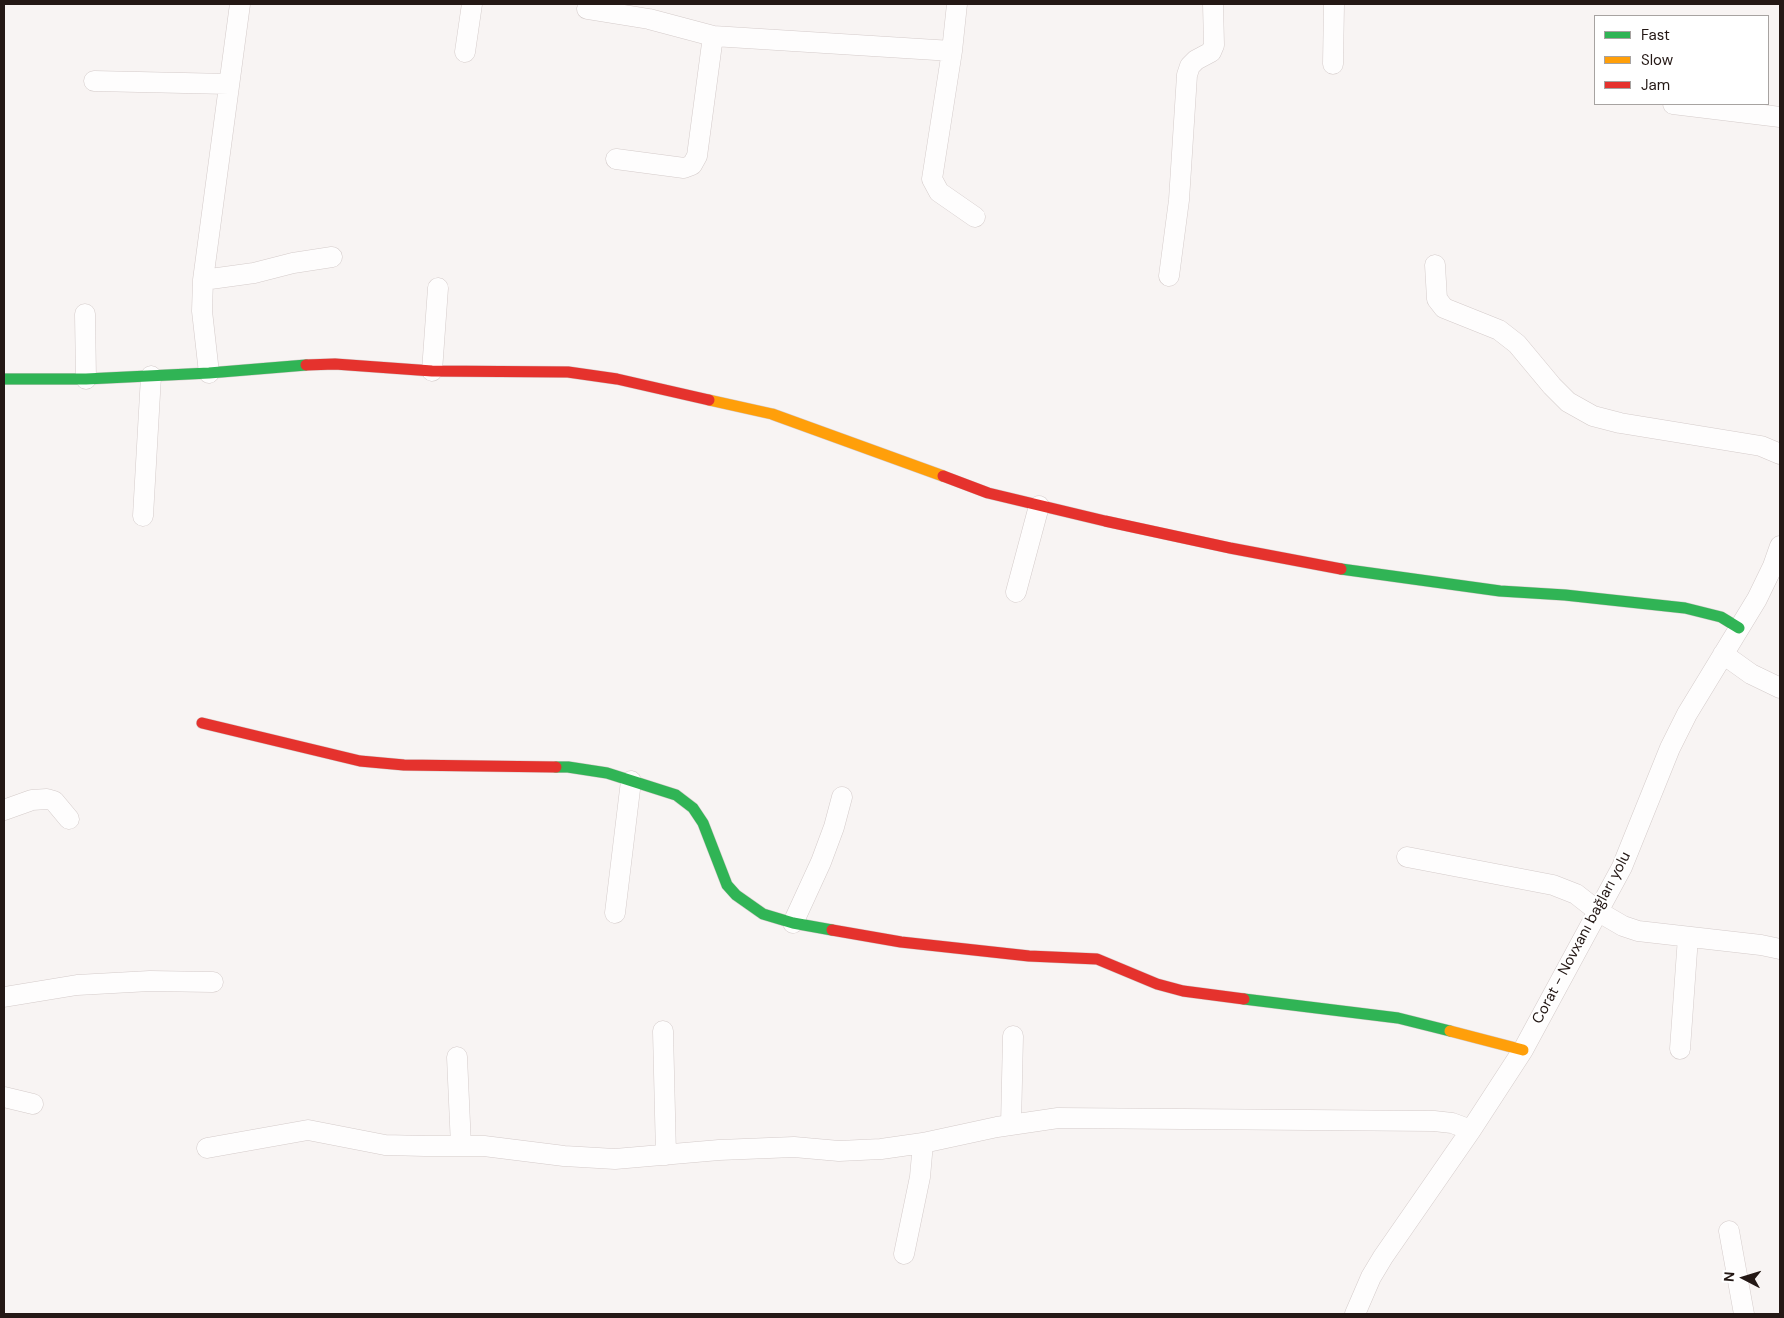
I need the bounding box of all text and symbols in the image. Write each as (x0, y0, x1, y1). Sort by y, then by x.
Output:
legend (1594, 15, 1769, 105)
text: Fast (1641, 25, 1670, 45)
text: Slow (1641, 50, 1673, 70)
text: Jam (1641, 75, 1670, 95)
street label: Corat - Novxanı bağları yolu (1529, 849, 1635, 1027)
north arrow (1719, 1253, 1769, 1303)
text: N (1720, 1271, 1738, 1283)

